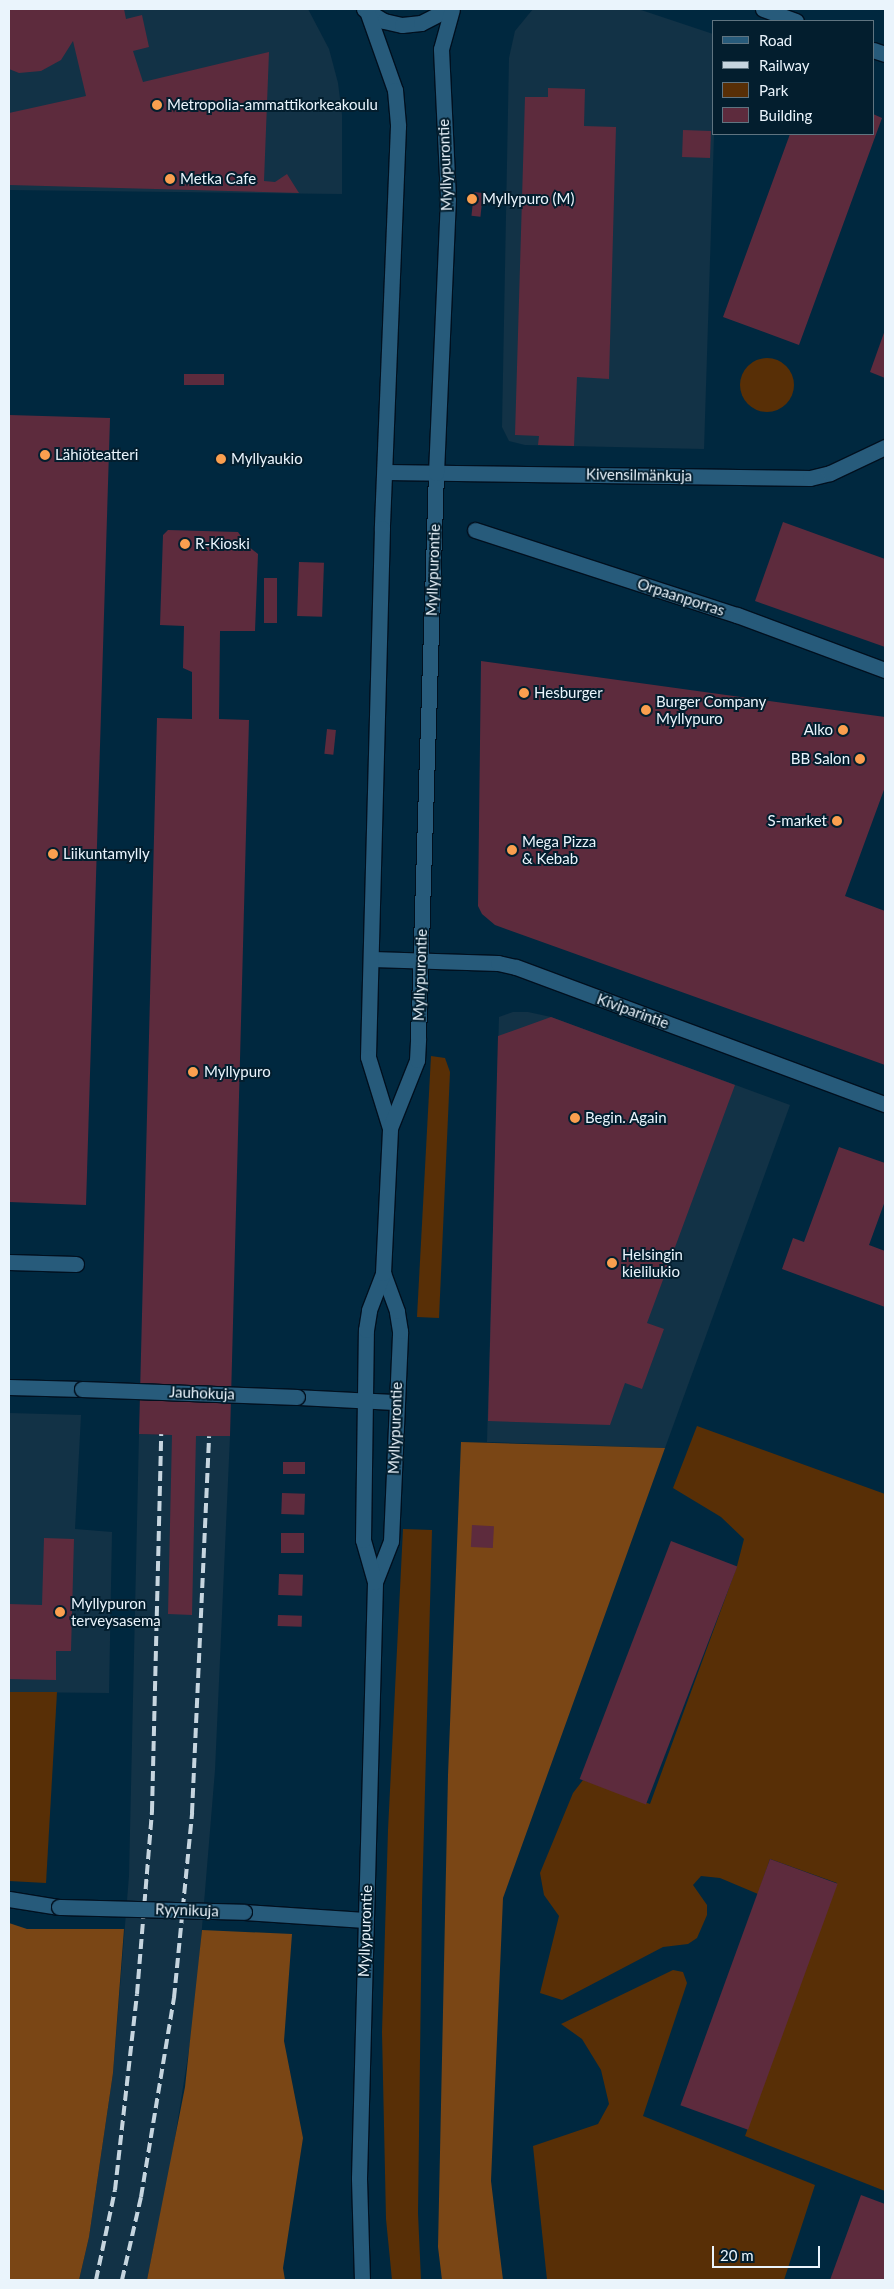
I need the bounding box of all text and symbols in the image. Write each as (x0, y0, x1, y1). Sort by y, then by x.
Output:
legend (712, 20, 874, 135)
text: Road (759, 31, 792, 49)
text: Railway (759, 56, 810, 74)
text: Park (759, 81, 788, 99)
place label: Metropolia-ammattikorkeakoulu (167, 96, 378, 114)
marker: Metropolia-ammattikorkeakoulu (151, 99, 163, 111)
text: Building (759, 106, 812, 124)
street label: Myllypurontie (434, 119, 456, 211)
place label: Metka Cafe (180, 170, 256, 188)
marker: Metka Cafe (164, 173, 176, 185)
place label: Myllypuro (M) (482, 190, 575, 208)
marker: Myllypuro (M) (466, 193, 478, 205)
place label: Lähiöteatteri (55, 446, 138, 464)
marker: Lähiöteatteri (39, 449, 51, 461)
place label: Myllyaukio (231, 450, 303, 468)
marker: Myllyaukio (215, 453, 227, 465)
street label: Kivensilmänkuja (586, 465, 692, 485)
street label: Myllypurontie (422, 524, 444, 616)
place label: R-Kioski (195, 535, 250, 553)
marker: R-Kioski (179, 538, 191, 550)
street label: Orpaanporras (635, 574, 727, 620)
place label: Hesburger (534, 684, 603, 702)
marker: Hesburger (518, 687, 530, 699)
place label: Burger Company Myllypuro (656, 692, 767, 727)
marker: Burger Company Myllypuro (640, 704, 652, 716)
place label: Alko (804, 721, 833, 739)
marker: Alko (837, 724, 849, 736)
place label: BB Salon (791, 750, 850, 768)
marker: BB Salon (854, 753, 866, 765)
place label: S-market (768, 812, 827, 830)
marker: S-market (831, 815, 843, 827)
place label: Mega Pizza & Kebab (522, 832, 596, 867)
marker: Mega Pizza & Kebab (506, 844, 518, 856)
place label: Liikuntamylly (63, 845, 150, 863)
marker: Liikuntamylly (47, 848, 59, 860)
street label: Myllypurontie (409, 929, 431, 1021)
street label: Kiviparintie (595, 990, 671, 1032)
place label: Myllypuro (204, 1063, 271, 1081)
marker: Myllypuro (186, 1065, 200, 1079)
place label: Begin. Again (585, 1109, 667, 1127)
marker: Begin. Again (569, 1112, 581, 1124)
place label: Helsingin kielilukio (622, 1245, 683, 1280)
marker: Helsingin kielilukio (606, 1257, 618, 1269)
street label: Myllypurontie (384, 1382, 406, 1474)
street label: Jauhokuja (169, 1383, 235, 1403)
place label: Myllypuron terveysasema (71, 1594, 161, 1629)
marker: Myllypuron terveysasema (53, 1605, 67, 1619)
street label: Myllypurontie (354, 1885, 376, 1977)
street label: Ryynikuja (155, 1900, 219, 1920)
scale bar (714, 2236, 822, 2268)
text: 20 m (720, 2246, 754, 2264)

